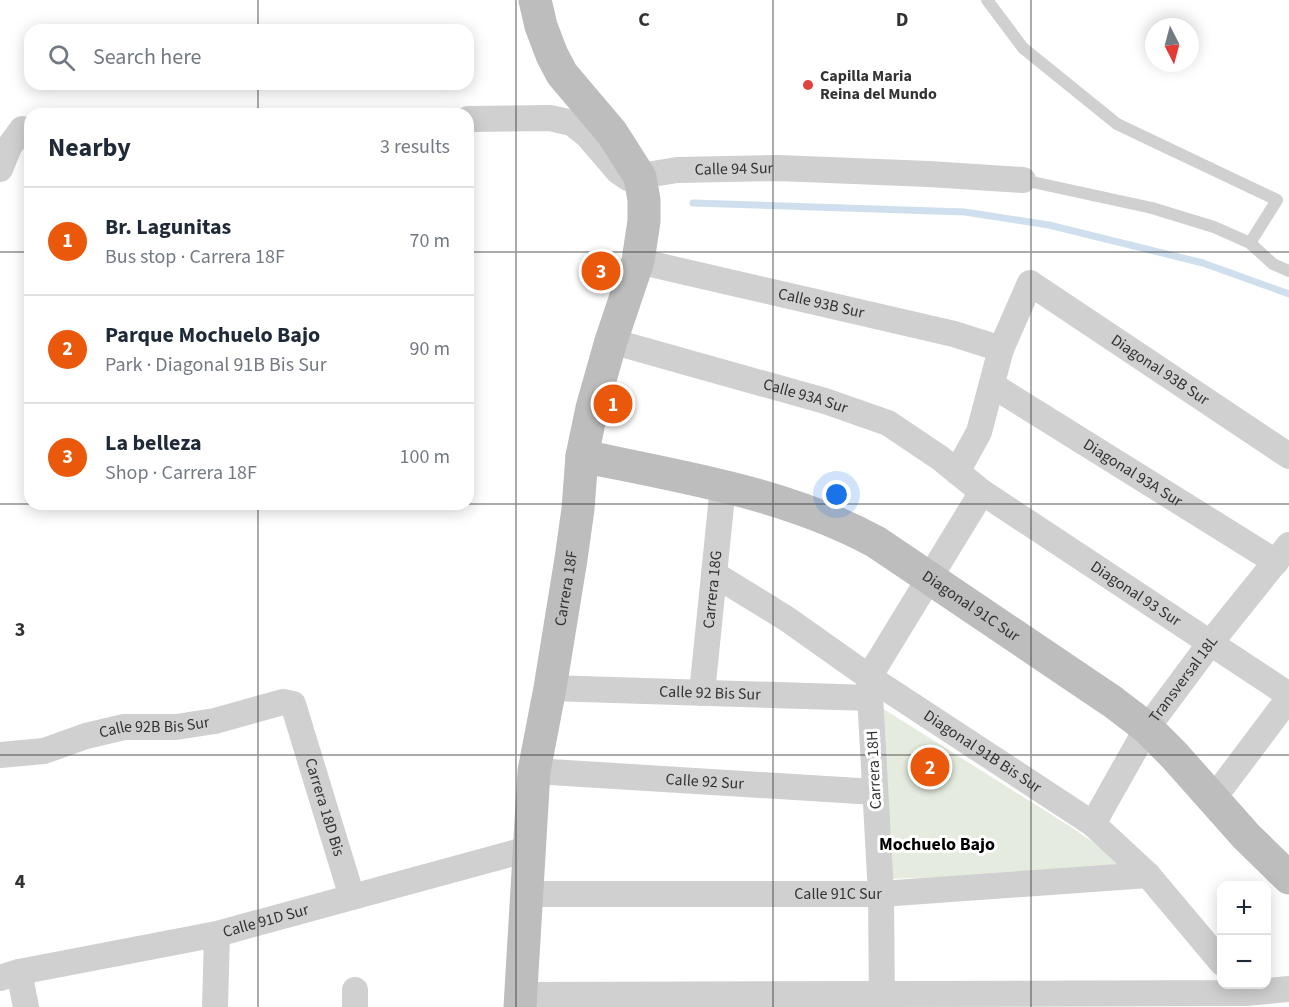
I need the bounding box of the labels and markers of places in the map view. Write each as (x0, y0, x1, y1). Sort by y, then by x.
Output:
place label: Capilla Maria Reina del Mundo (820, 65, 937, 105)
marker: Capilla Maria Reina del Mundo (801, 78, 815, 92)
pin: 3 (582, 248, 620, 294)
pin: 1 (594, 382, 632, 426)
pin: 2 (910, 744, 950, 789)

